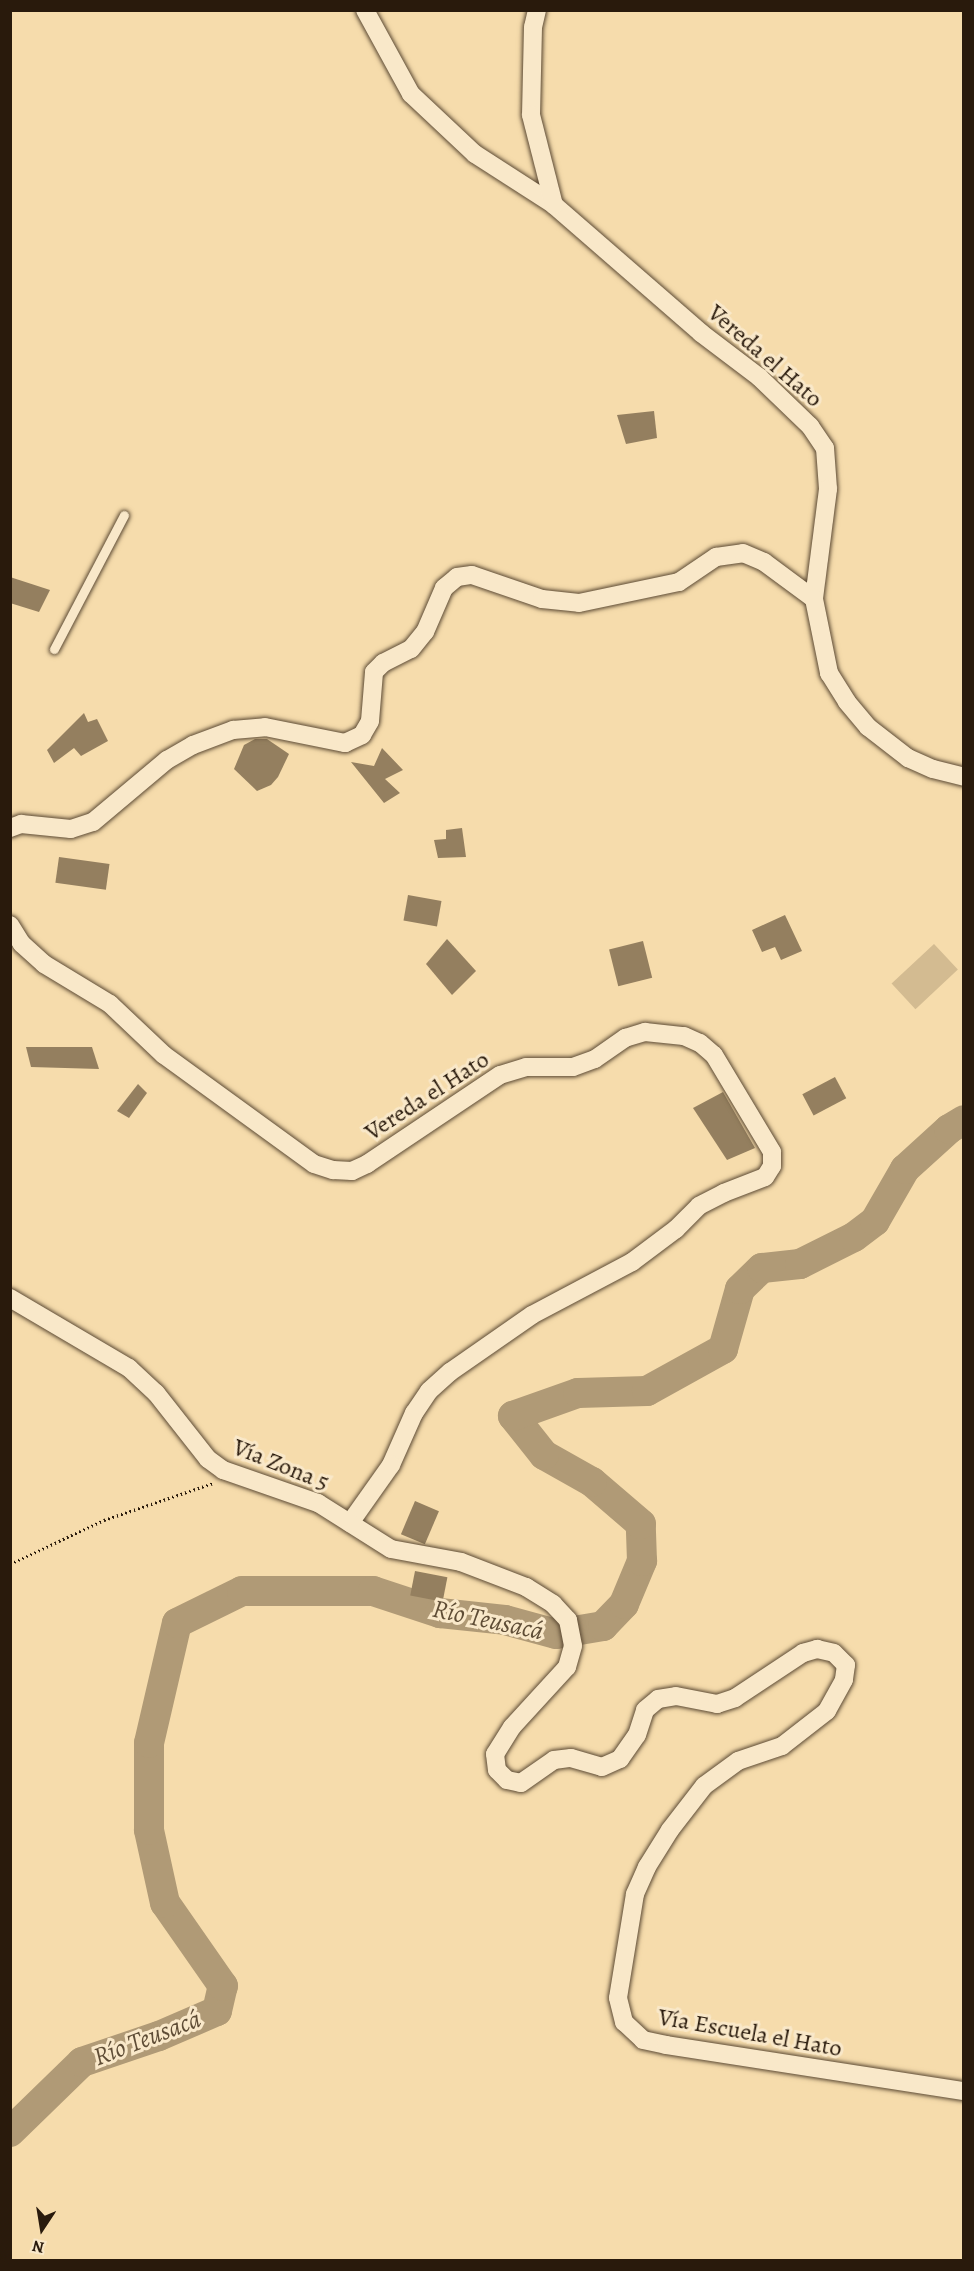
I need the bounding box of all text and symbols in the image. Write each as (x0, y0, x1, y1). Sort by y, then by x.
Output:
street label: Vereda el Hato (702, 299, 828, 413)
street label: Vereda el Hato (360, 1045, 494, 1147)
street label: Vía Zona 5 (229, 1433, 333, 1497)
water label: Río Teusacá (430, 1593, 546, 1647)
water label: Río Teusacá (89, 2003, 205, 2073)
street label: Vía Escuela el Hato (656, 2003, 844, 2063)
north arrow (12, 2199, 72, 2259)
text: N (30, 2235, 46, 2259)

